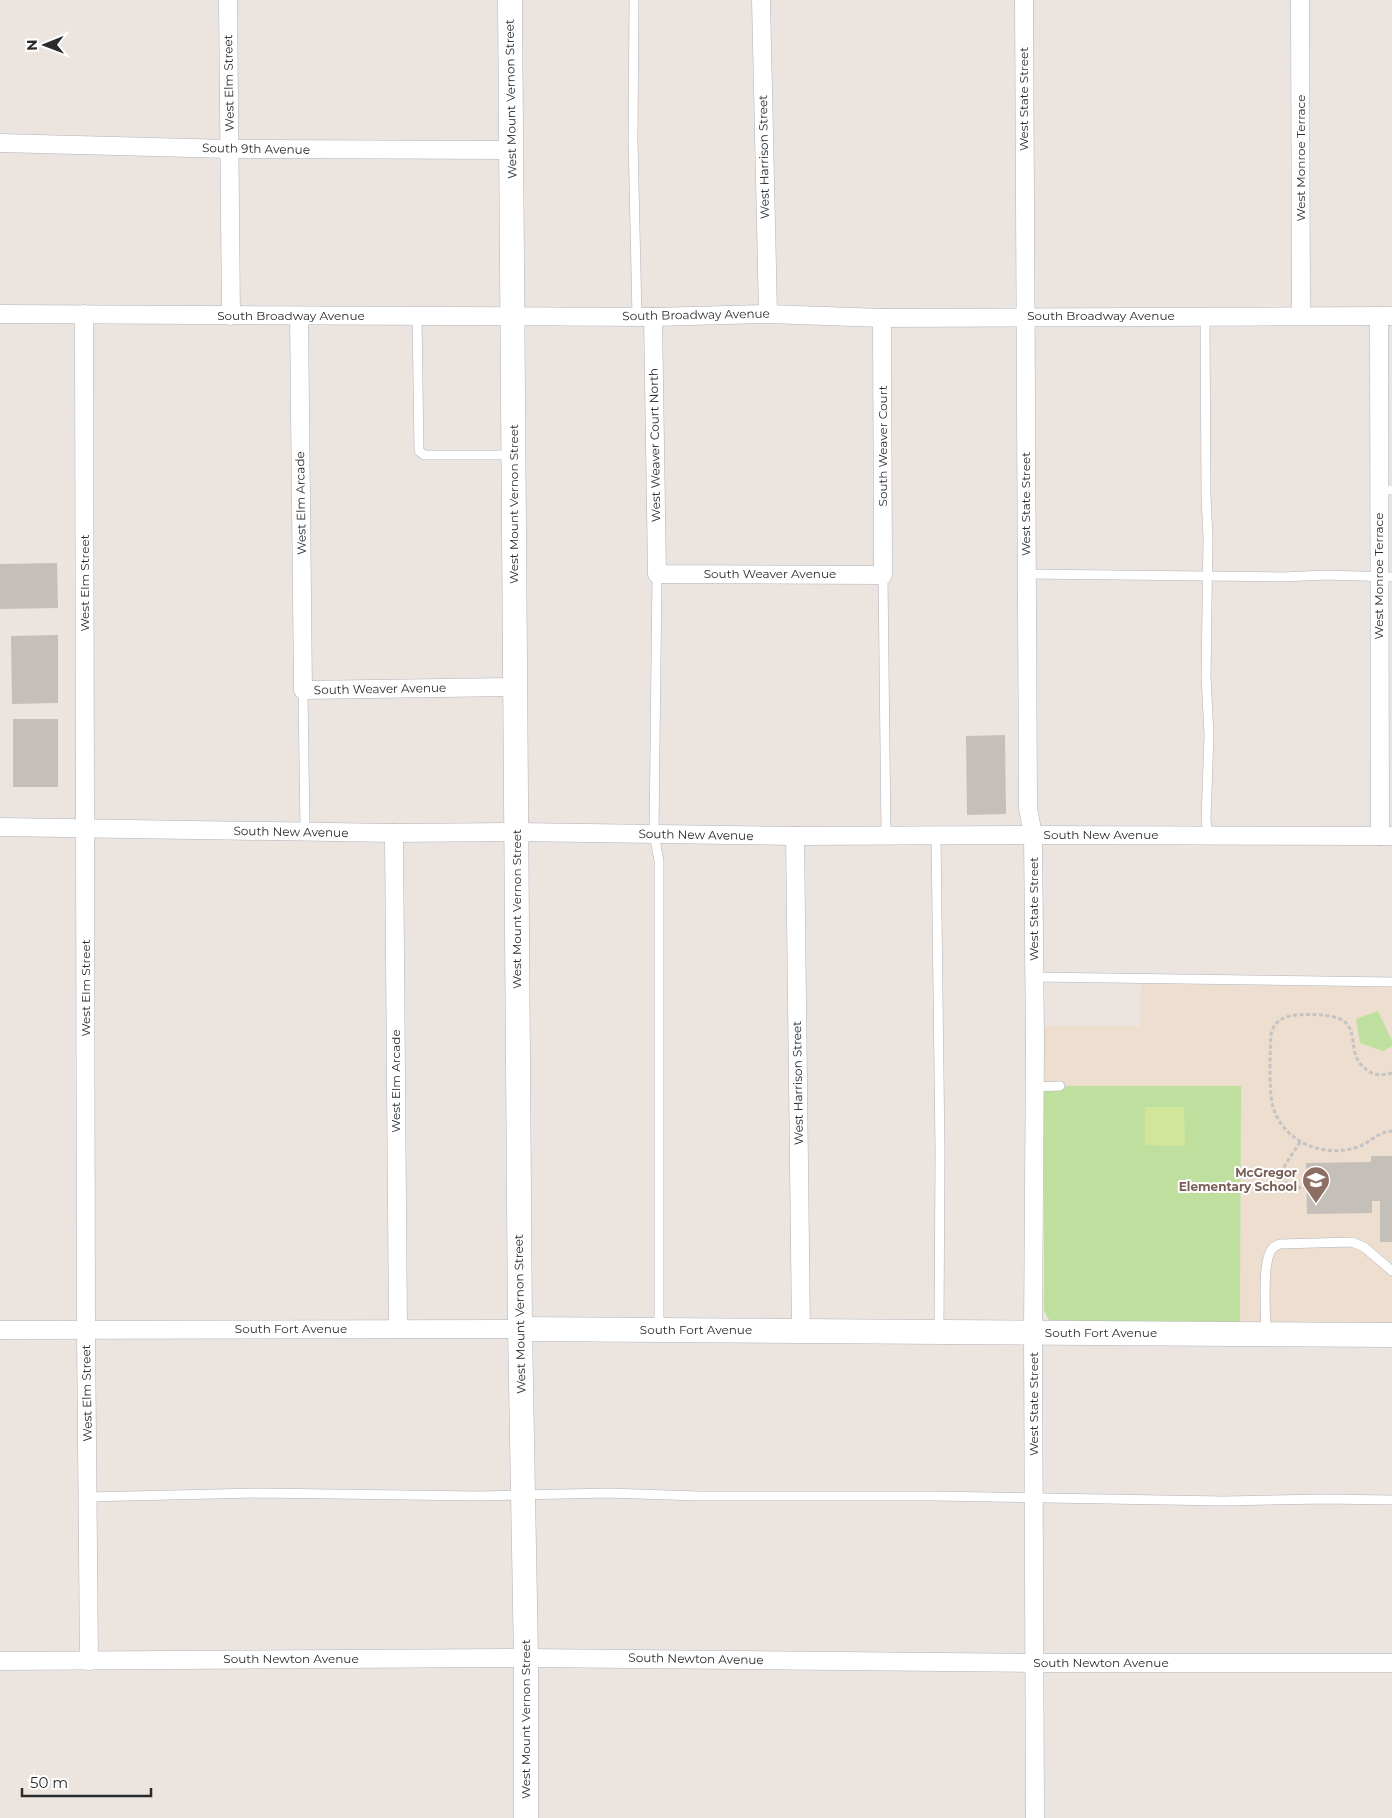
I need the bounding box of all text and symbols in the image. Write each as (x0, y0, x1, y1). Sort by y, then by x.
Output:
street label: West Mount Vernon Street (502, 19, 519, 179)
north arrow (20, 20, 70, 70)
street label: West Elm Street (220, 34, 237, 132)
text: N (23, 39, 41, 51)
street label: West State Street (1016, 47, 1031, 151)
street label: West Harrison Street (755, 95, 772, 219)
street label: West Monroe Terrace (1293, 95, 1308, 221)
street label: South 9th Avenue (202, 140, 310, 157)
street label: South Broadway Avenue (622, 306, 770, 323)
street label: South Broadway Avenue (217, 308, 365, 323)
street label: South Broadway Avenue (1027, 308, 1175, 323)
street label: West Weaver Court North (646, 368, 663, 522)
street label: South Weaver Court (875, 385, 890, 507)
street label: West Mount Vernon Street (506, 424, 521, 584)
street label: West Elm Arcade (292, 451, 309, 555)
street label: West State Street (1018, 452, 1033, 556)
street label: West Monroe Terrace (1371, 513, 1386, 639)
street label: West Elm Street (77, 534, 92, 632)
street label: South Weaver Avenue (704, 566, 836, 581)
street label: South Weaver Avenue (314, 680, 446, 697)
street label: South New Avenue (233, 823, 349, 840)
street label: South New Avenue (638, 826, 754, 843)
street label: South New Avenue (1044, 827, 1158, 842)
street label: West Mount Vernon Street (509, 829, 524, 989)
street label: West State Street (1026, 857, 1041, 961)
street label: West Elm Street (78, 939, 93, 1037)
street label: West Harrison Street (789, 1021, 806, 1145)
street label: West Elm Arcade (388, 1029, 403, 1133)
place label: McGregor Elementary School (1179, 1165, 1297, 1194)
school or university icon: McGregor Elementary School (1301, 1165, 1331, 1204)
street label: West Mount Vernon Street (511, 1234, 528, 1394)
street label: South Fort Avenue (235, 1321, 347, 1336)
street label: South Fort Avenue (640, 1322, 752, 1337)
street label: South Fort Avenue (1045, 1325, 1157, 1340)
street label: West Elm Street (78, 1344, 95, 1442)
street label: West State Street (1026, 1352, 1041, 1456)
street label: West Mount Vernon Street (518, 1639, 533, 1799)
street label: South Newton Avenue (628, 1650, 764, 1667)
street label: South Newton Avenue (223, 1651, 359, 1666)
street label: South Newton Avenue (1033, 1655, 1169, 1670)
scale bar (22, 1766, 151, 1798)
text: 50 m (30, 1773, 68, 1792)

